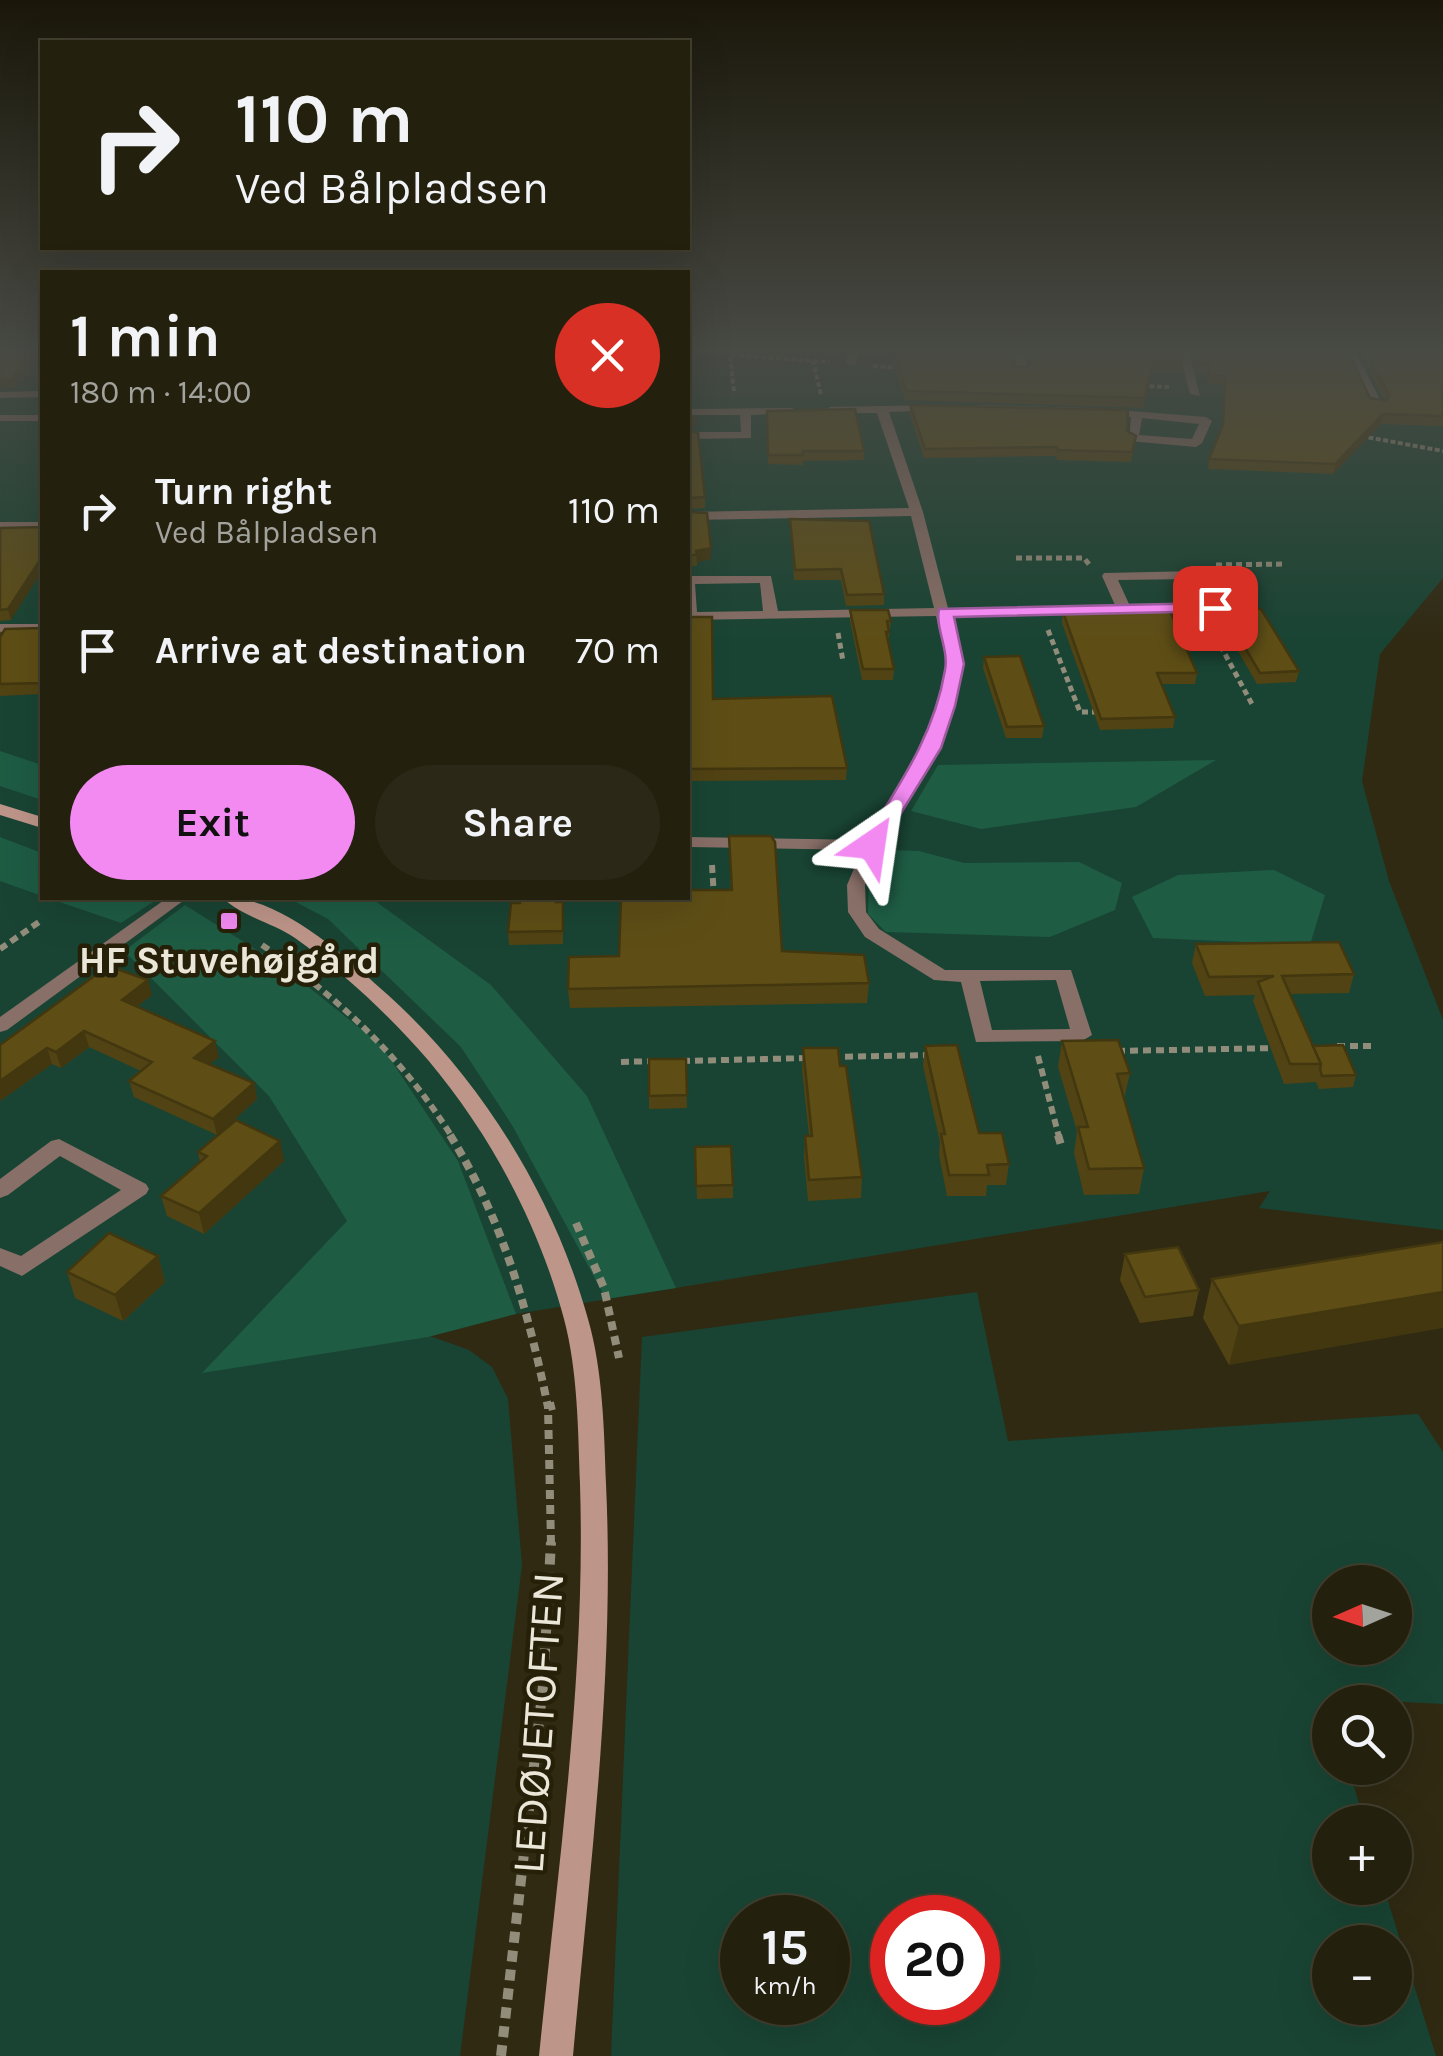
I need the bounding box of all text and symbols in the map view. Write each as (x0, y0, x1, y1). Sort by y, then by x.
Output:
text: 110 m (235, 78, 413, 160)
icon: right (70, 80, 200, 210)
text: Ved Bålpladsen (235, 162, 549, 214)
text: 1 min (70, 301, 221, 371)
button: close (555, 303, 660, 408)
text: 180 m · 14:00 (70, 374, 252, 411)
text: Turn right (155, 469, 332, 514)
icon: right (70, 483, 125, 538)
text: 110 m (568, 488, 660, 533)
text: Ved Bålpladsen (155, 514, 378, 551)
pin (1173, 566, 1258, 651)
icon: arrive (1188, 581, 1243, 636)
icon: arrive (70, 623, 125, 678)
text: Arrive at destination (155, 628, 527, 673)
text: 70 m (575, 628, 660, 673)
button: Exit (70, 765, 355, 880)
button: Share (375, 765, 660, 880)
position arrow (820, 793, 924, 897)
marker: HF Stuvehøjgård (218, 910, 240, 932)
place label: HF Stuvehøjgård (79, 938, 379, 983)
north arrow (1312, 1565, 1412, 1665)
map controls (1312, 1565, 1412, 2025)
street label: LEDØJETOFTEN (502, 1570, 574, 1876)
button: search (1312, 1685, 1412, 1785)
button: + (1312, 1805, 1412, 1905)
speed limit sign: 20 (870, 1895, 1000, 2025)
text: 15 (762, 1918, 808, 1977)
button: − (1312, 1925, 1412, 2025)
text: km/h (753, 1971, 817, 2000)

